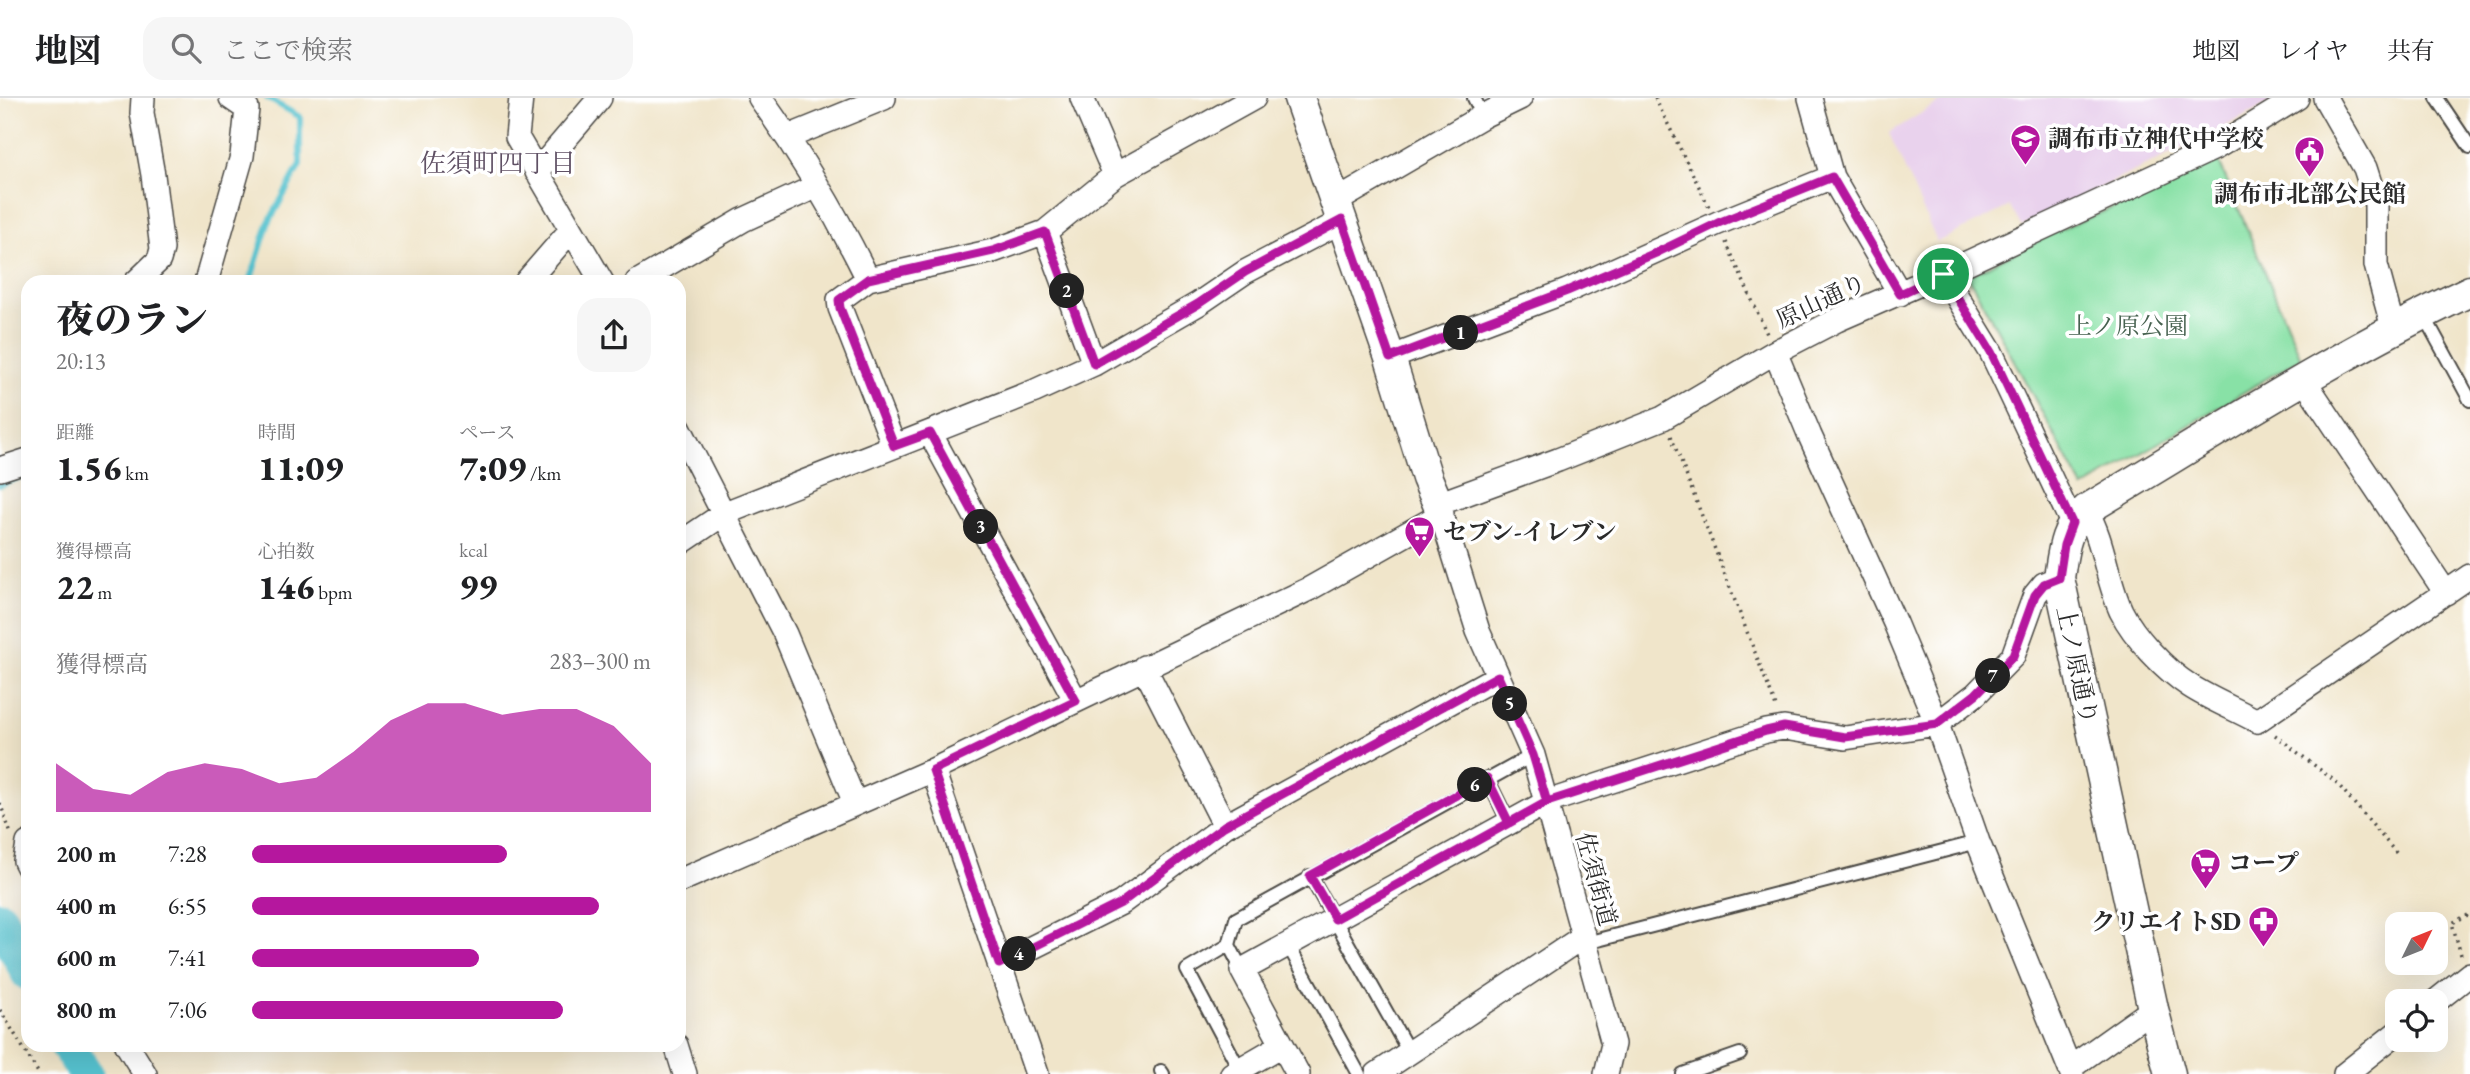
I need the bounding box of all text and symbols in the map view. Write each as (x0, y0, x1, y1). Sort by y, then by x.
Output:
search box (143, 17, 633, 80)
text: 地図 (35, 29, 101, 72)
icon: search (167, 29, 205, 67)
text: ここで検索 (223, 33, 353, 67)
text: 地図 (2192, 35, 2240, 66)
text: レイヤ (2278, 35, 2349, 66)
text: 共有 (2387, 35, 2435, 66)
school or university icon: 調布市立神代中学校 (2008, 122, 2042, 166)
place label: 調布市立神代中学校 (2048, 123, 2264, 154)
public building icon: 調布市北部公民館 (2293, 135, 2327, 179)
district label: 佐須町四丁目 (420, 146, 576, 180)
place label: 調布市北部公民館 (2214, 178, 2406, 209)
pin (1913, 244, 1973, 304)
icon: arrive (1924, 255, 1962, 293)
street label: 原山通り (1771, 266, 1871, 335)
pin: 2 (1050, 274, 1084, 308)
text: 2 (1061, 278, 1072, 303)
text: 夜のラン (56, 295, 208, 344)
button: share (577, 298, 651, 372)
park label: 上ノ原公園 (2068, 310, 2188, 341)
pin: 1 (1444, 316, 1478, 350)
text: 1 (1455, 320, 1466, 345)
text: 20:13 (56, 346, 106, 376)
text: 距離 (56, 420, 94, 445)
text: 時間 (258, 420, 296, 445)
text: ペース (459, 420, 515, 445)
text: 1.56 (56, 445, 122, 490)
text: 11:09 (258, 445, 343, 490)
text: 7:09 (459, 445, 526, 490)
text: km (122, 461, 149, 486)
text: /km (526, 461, 561, 486)
pin: 3 (964, 510, 998, 544)
text: 3 (975, 514, 986, 539)
supermarket icon: セブン-イレブン (1403, 515, 1437, 559)
place label: セブン-イレブン (1443, 516, 1617, 547)
text: kcal (459, 538, 488, 563)
text: 獲得標高 (56, 539, 132, 564)
text: 心拍数 (258, 539, 315, 564)
text: 99 (459, 563, 497, 608)
text: 22 (56, 564, 94, 609)
text: 146 (258, 564, 314, 609)
text: m (94, 580, 112, 605)
text: bpm (314, 580, 353, 605)
street label: 上ノ原通り (2050, 603, 2105, 727)
text: 283–300 m (550, 646, 651, 676)
text: 獲得標高 (56, 649, 148, 679)
pin: 7 (1976, 658, 2010, 694)
text: 7 (1987, 663, 1998, 688)
pin: 5 (1492, 686, 1528, 722)
text: 5 (1504, 691, 1515, 716)
pin: 6 (1458, 768, 1492, 802)
text: 6 (1469, 772, 1480, 797)
street label: 佐須街道 (1569, 828, 1624, 929)
text: 200 m (56, 839, 117, 869)
text: 7:28 (168, 839, 207, 869)
supermarket icon: コープ (2188, 846, 2222, 890)
place label: コープ (2228, 847, 2300, 878)
text: 400 m (56, 891, 117, 921)
text: 6:55 (168, 891, 207, 921)
pharmacy icon: クリエイトSD (2247, 905, 2281, 949)
place label: クリエイトSD (2091, 906, 2241, 937)
north arrow (2385, 912, 2448, 975)
map controls (2385, 912, 2448, 1052)
pin: 4 (1002, 936, 1036, 972)
text: 4 (1013, 941, 1024, 966)
text: 600 m (56, 943, 117, 973)
text: 7:41 (168, 943, 207, 973)
button: locate (2385, 989, 2448, 1052)
text: 800 m (56, 995, 117, 1025)
text: 7:06 (168, 995, 207, 1025)

